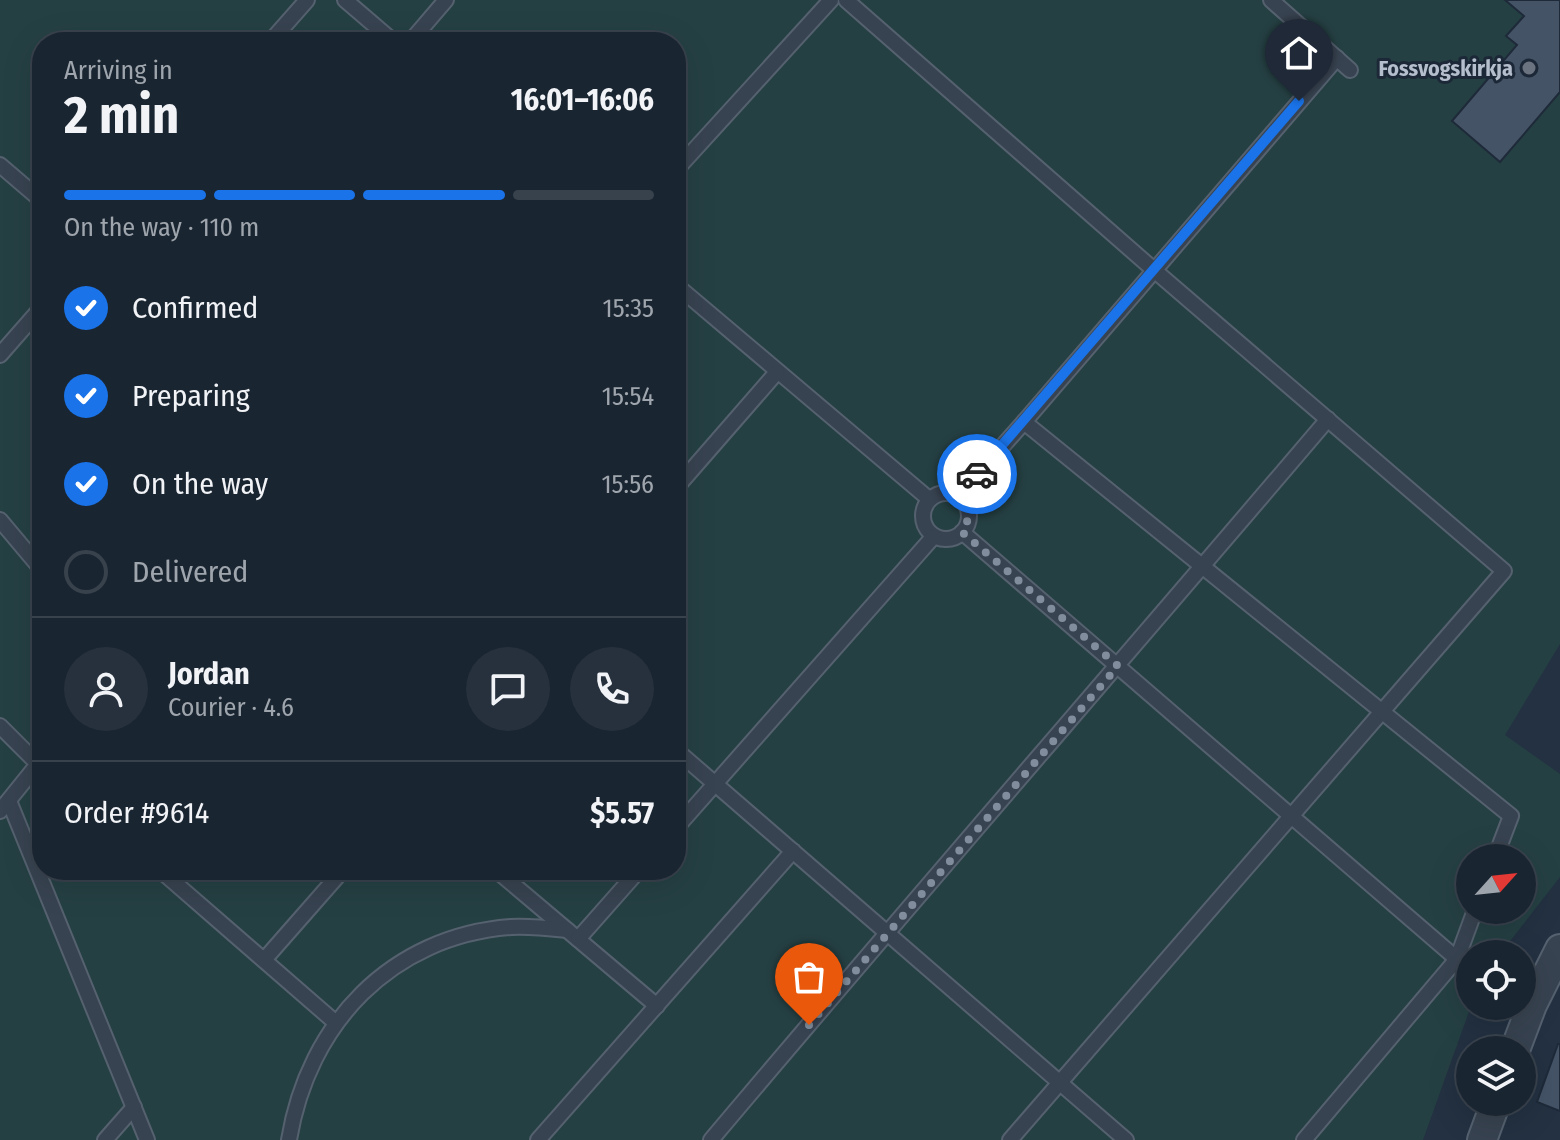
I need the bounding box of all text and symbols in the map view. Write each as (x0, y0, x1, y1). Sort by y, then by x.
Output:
pin (1265, 19, 1333, 101)
icon: home (1277, 31, 1321, 75)
text: Arriving in (64, 55, 173, 86)
place label: Fossvogskirkja (1378, 55, 1513, 82)
marker: Fossvogskirkja (1520, 59, 1538, 77)
text: 16:01–16:06 (511, 82, 654, 118)
text: 2 min (64, 84, 179, 147)
text: On the way · 110 m (64, 212, 259, 243)
icon: check (64, 286, 108, 330)
text: Confirmed (132, 290, 258, 326)
text: 15:35 (603, 293, 654, 324)
icon: check (64, 374, 108, 418)
text: Preparing (132, 378, 250, 414)
text: 15:54 (602, 381, 654, 412)
courier (937, 434, 1017, 514)
icon: car (955, 452, 999, 496)
icon: check (64, 462, 108, 506)
text: On the way (132, 466, 268, 502)
text: 15:56 (601, 469, 654, 500)
text: Delivered (132, 554, 248, 590)
button: person (64, 647, 148, 731)
button: chat (466, 647, 550, 731)
button: phone (570, 647, 654, 731)
text: Jordan (168, 656, 250, 692)
text: Courier · 4.6 (168, 692, 294, 723)
text: Order #9614 (64, 795, 209, 831)
text: $5.57 (590, 795, 654, 831)
north arrow (1456, 844, 1536, 924)
map controls (1456, 844, 1536, 1116)
button: locate (1456, 940, 1536, 1020)
pin (775, 943, 843, 1025)
icon: bag (787, 955, 831, 999)
button: layers (1456, 1036, 1536, 1116)

